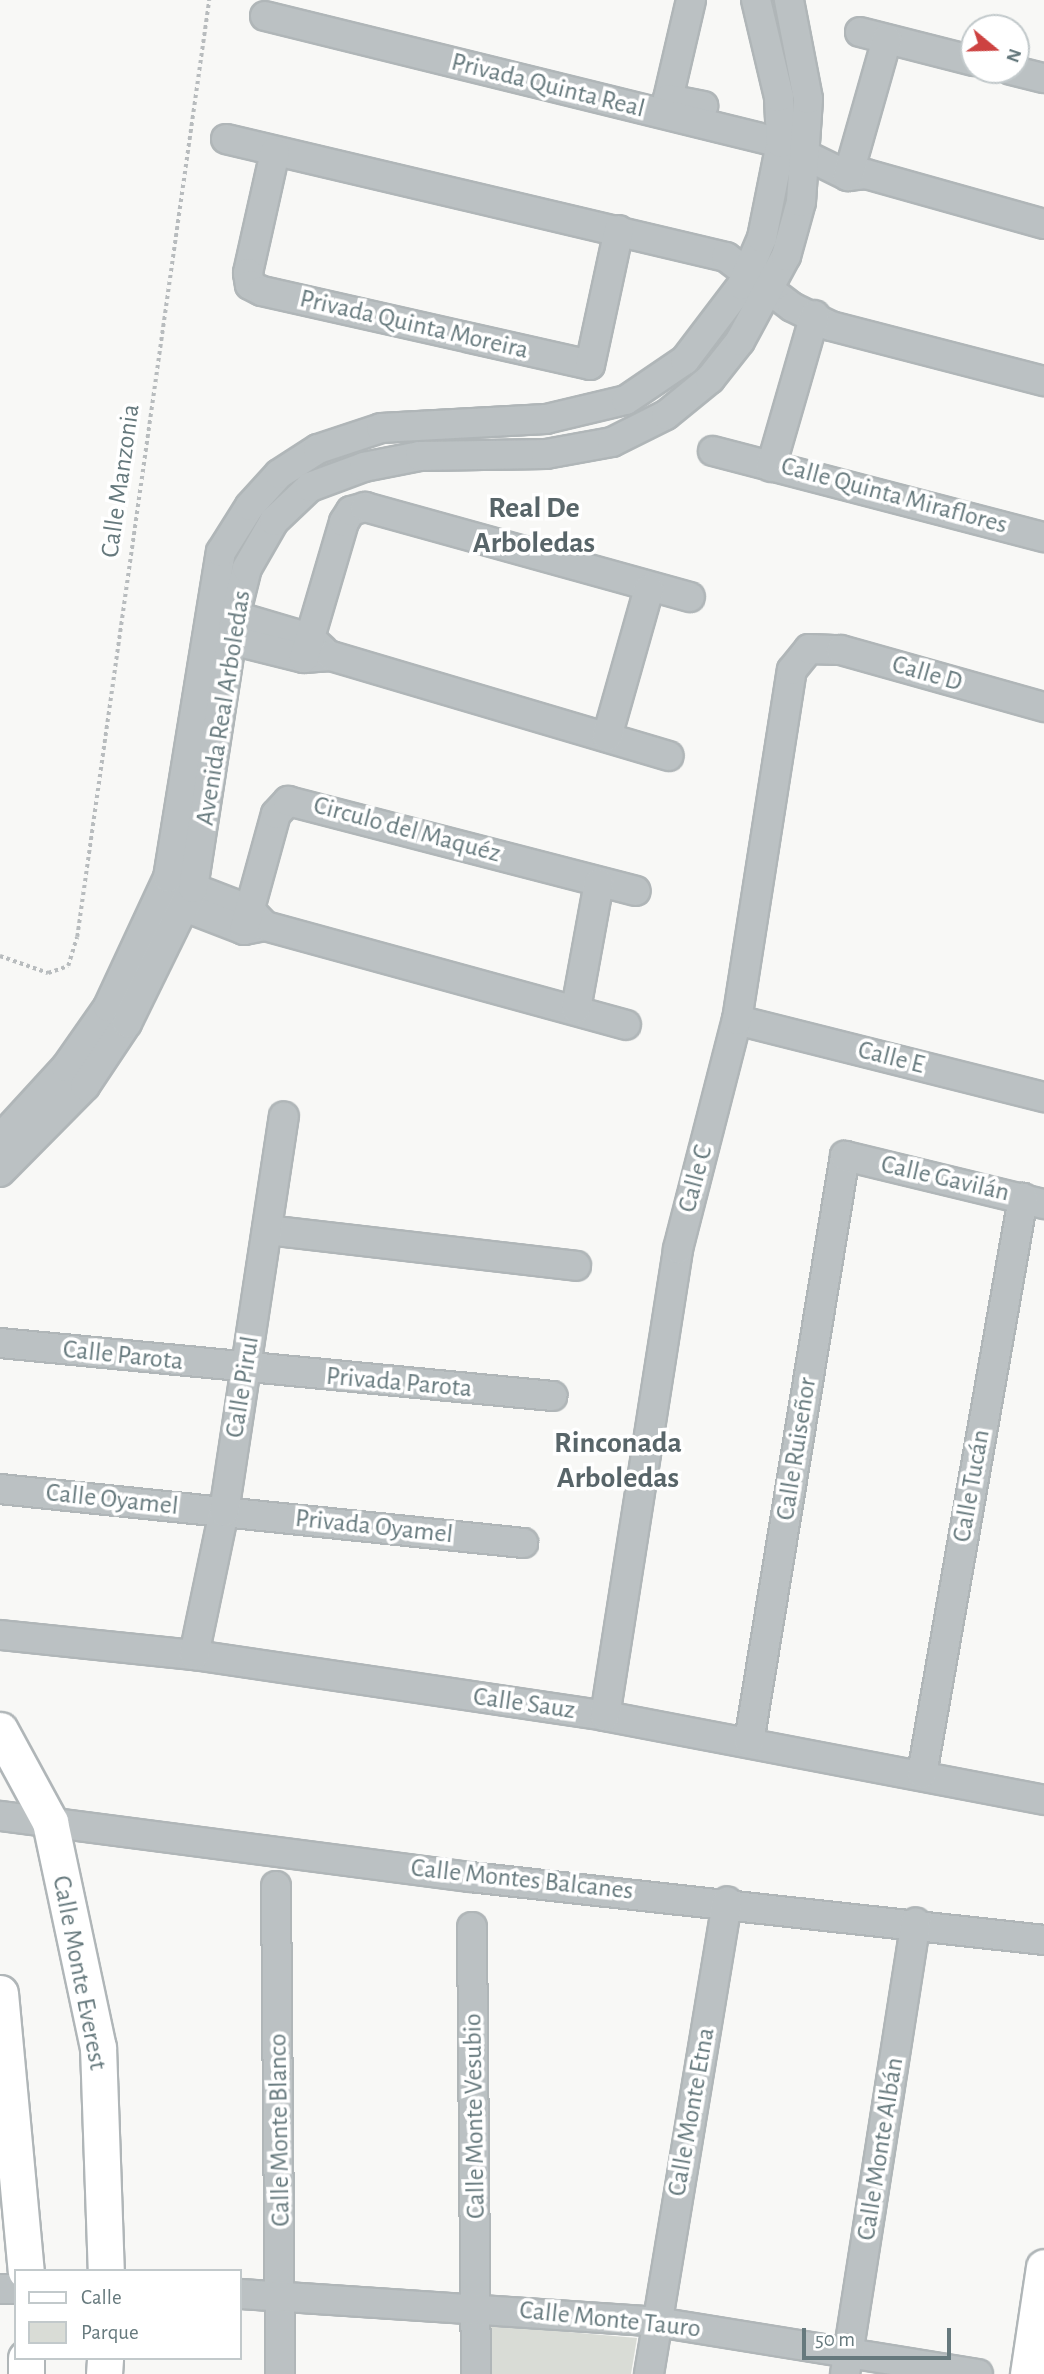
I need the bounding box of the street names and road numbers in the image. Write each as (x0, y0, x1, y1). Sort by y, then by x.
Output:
street label: Privada Quinta Real (448, 47, 648, 125)
street label: Privada Quinta Moreira (297, 284, 531, 366)
street label: Calle Manzonia (95, 402, 147, 560)
street label: Calle Quinta Miraflores (778, 451, 1010, 541)
street label: Avenida Real Arboledas (190, 588, 258, 828)
street label: Calle D (888, 649, 966, 699)
street label: Circulo del Maquéz (310, 790, 504, 870)
street label: Calle E (855, 1035, 927, 1081)
street label: Calle C (672, 1142, 720, 1216)
street label: Calle Gavilán (878, 1149, 1012, 1209)
street label: Calle Parota (61, 1334, 185, 1378)
street label: Calle Pirul (220, 1334, 266, 1440)
street label: Privada Parota (325, 1361, 473, 1405)
street label: Calle Ruiseñor (770, 1375, 824, 1523)
street label: Calle Tucán (947, 1427, 997, 1545)
street label: Calle Oyamel (44, 1478, 180, 1522)
street label: Privada Oyamel (294, 1503, 454, 1551)
street label: Calle Sauz (471, 1681, 577, 1727)
street label: Calle Montes Balcanes (409, 1853, 635, 1907)
street label: Calle Monte Everest (45, 1873, 113, 2073)
street label: Calle Monte Vesubio (458, 2013, 492, 2219)
street label: Calle Monte Etna (662, 2025, 722, 2199)
street label: Calle Monte Blanco (263, 2033, 297, 2227)
street label: Calle Monte Albán (851, 2055, 911, 2243)
street label: Calle Monte Tauro (518, 2295, 702, 2345)

